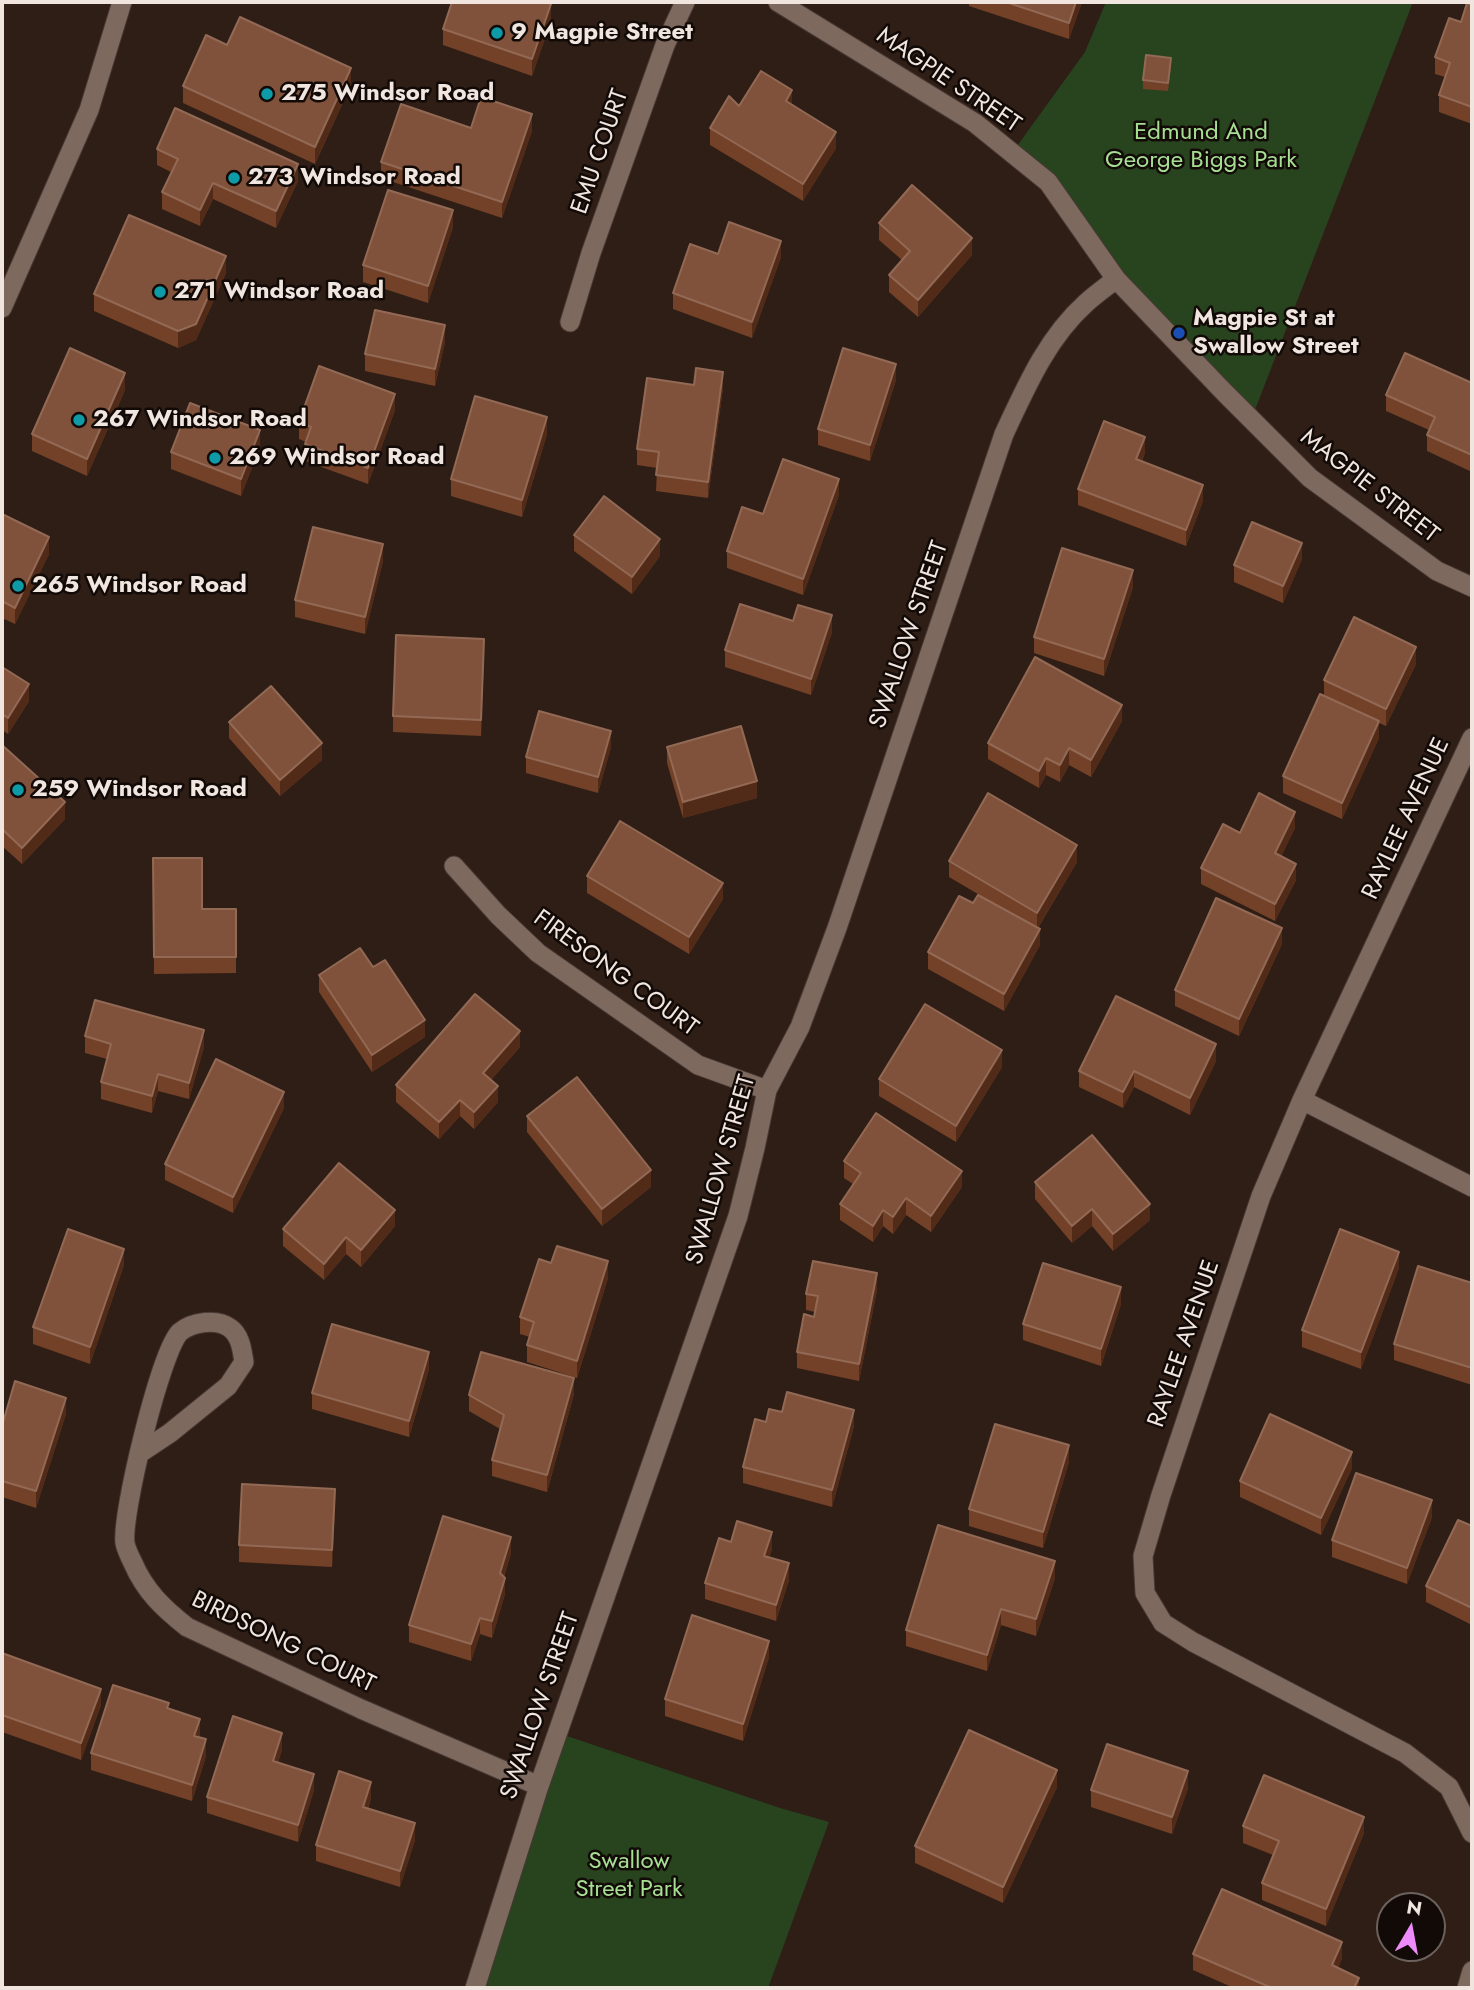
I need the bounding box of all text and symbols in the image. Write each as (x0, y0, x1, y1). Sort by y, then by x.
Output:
place label: 9 Magpie Street (511, 19, 693, 47)
street label: MAGPIE STREET (870, 22, 1026, 140)
marker: 9 Magpie Street (489, 25, 505, 41)
place label: 275 Windsor Road (281, 80, 494, 108)
marker: 275 Windsor Road (259, 86, 275, 102)
street label: EMU COURT (566, 86, 636, 218)
park label: Edmund And George Biggs Park (1105, 119, 1297, 175)
place label: 273 Windsor Road (248, 164, 461, 192)
marker: 273 Windsor Road (226, 170, 242, 186)
place label: 271 Windsor Road (174, 278, 384, 306)
marker: 271 Windsor Road (152, 284, 168, 300)
place label: Magpie St at Swallow Street (1193, 305, 1359, 361)
marker: Magpie St at Swallow Street (1171, 325, 1187, 341)
place label: 267 Windsor Road (93, 406, 307, 434)
marker: 267 Windsor Road (71, 412, 87, 428)
street label: MAGPIE STREET (1294, 424, 1444, 550)
place label: 269 Windsor Road (229, 444, 444, 472)
marker: 269 Windsor Road (207, 450, 223, 466)
street label: SWALLOW STREET (865, 538, 955, 732)
place label: 265 Windsor Road (32, 572, 247, 600)
marker: 265 Windsor Road (10, 578, 26, 594)
street label: RAYLEE AVENUE (1357, 734, 1457, 904)
place label: 259 Windsor Road (32, 776, 247, 804)
marker: 259 Windsor Road (10, 782, 26, 798)
street label: FIRESONG COURT (527, 905, 703, 1043)
street label: SWALLOW STREET (681, 1072, 763, 1268)
street label: RAYLEE AVENUE (1143, 1257, 1227, 1431)
street label: BIRDSONG COURT (187, 1586, 379, 1700)
street label: SWALLOW STREET (496, 1609, 586, 1803)
park label: Swallow Street Park (575, 1848, 683, 1904)
north arrow (1376, 1892, 1446, 1962)
text: N (1405, 1893, 1424, 1922)

